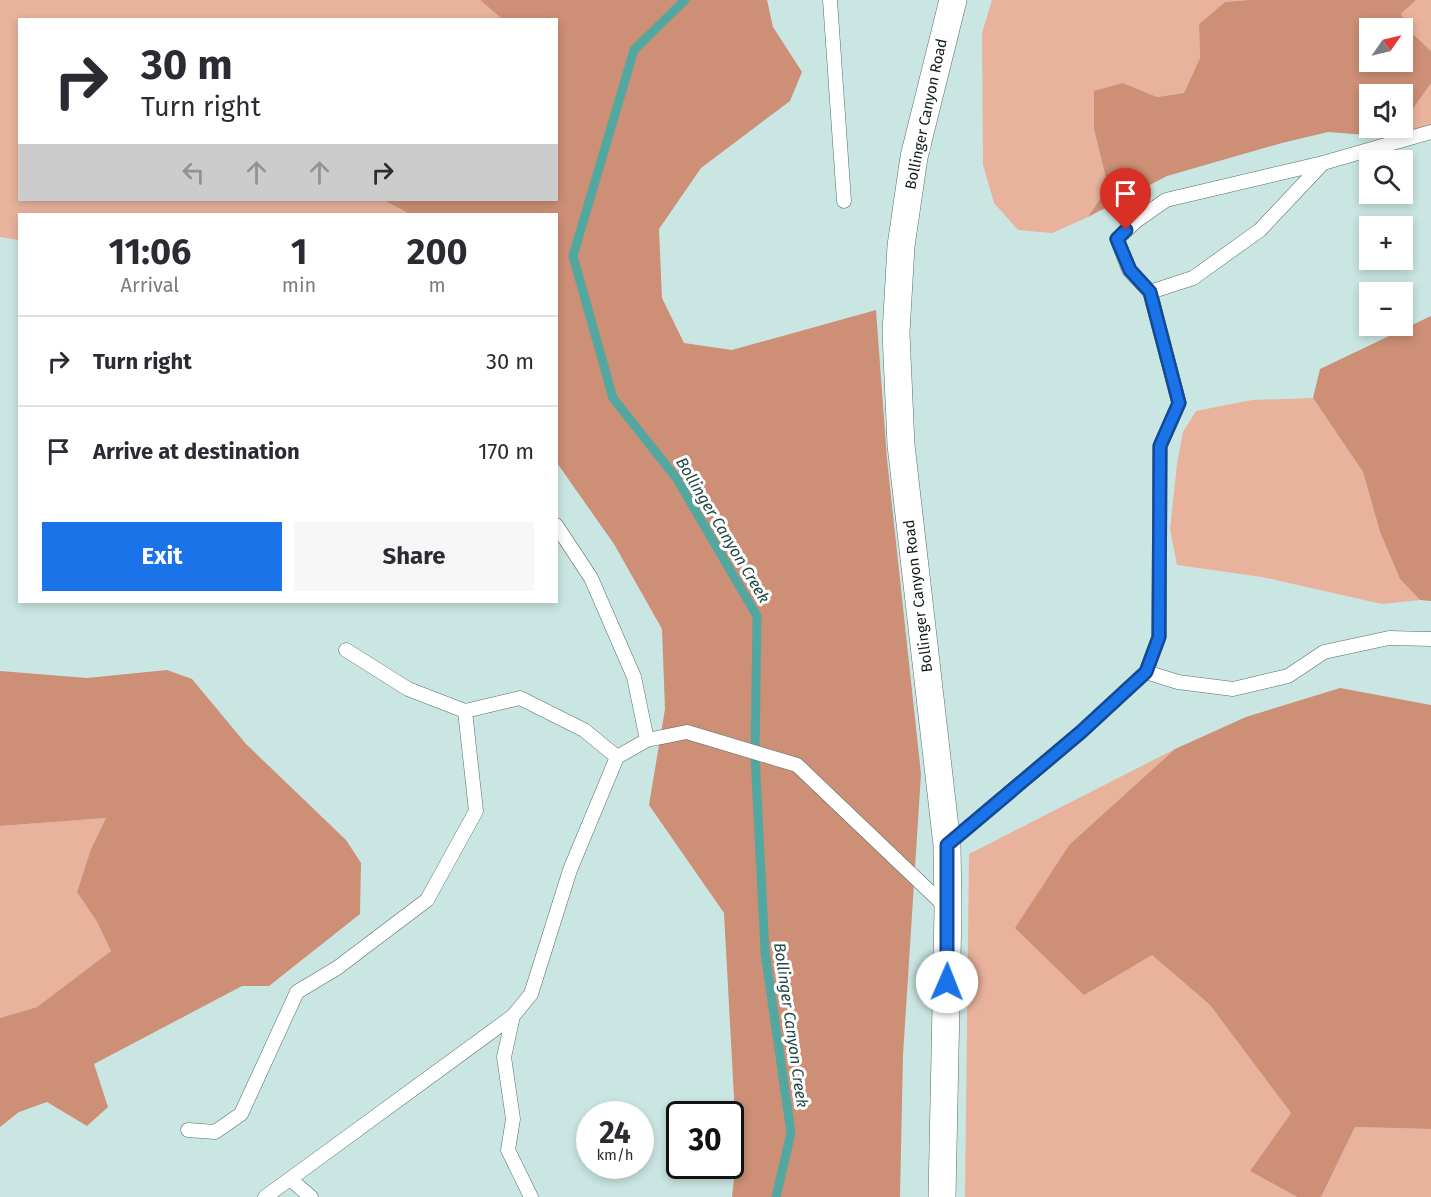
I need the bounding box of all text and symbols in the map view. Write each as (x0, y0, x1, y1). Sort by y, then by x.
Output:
north arrow (1359, 18, 1413, 72)
map controls (1359, 18, 1413, 336)
street label: Bollinger Canyon Road (901, 37, 951, 191)
text: 30 m (141, 40, 233, 90)
icon: right (42, 42, 120, 120)
button: sound (1359, 84, 1413, 138)
text: Turn right (141, 91, 261, 123)
button: search (1359, 150, 1413, 204)
icon: left (177, 156, 210, 189)
icon: ahead (240, 156, 273, 189)
icon: ahead (303, 156, 336, 189)
icon: right (366, 156, 399, 189)
pin (1100, 168, 1151, 230)
icon: arrive (1109, 177, 1142, 210)
button: + (1359, 216, 1413, 270)
text: 11:06 (109, 230, 191, 274)
text: 1 (291, 230, 307, 274)
text: 200 (407, 230, 468, 274)
text: Arrival (121, 273, 179, 297)
text: min (282, 273, 316, 297)
text: m (429, 273, 446, 297)
button: − (1359, 282, 1413, 336)
icon: right (42, 345, 75, 378)
text: Turn right (93, 348, 192, 375)
text: 30 m (486, 348, 534, 375)
icon: arrive (42, 435, 75, 468)
text: Arrive at destination (93, 438, 300, 465)
text: 170 m (478, 438, 534, 465)
water label: Bollinger Canyon Creek (672, 454, 774, 606)
street label: Bollinger Canyon Road (900, 519, 936, 673)
button: Exit (42, 522, 282, 591)
button: Share (294, 522, 534, 591)
water label: Bollinger Canyon Creek (770, 941, 812, 1109)
position arrow (915, 950, 979, 1014)
speed limit sign: 30 (666, 1101, 744, 1179)
text: 24 (599, 1115, 631, 1151)
text: km/h (596, 1146, 634, 1164)

